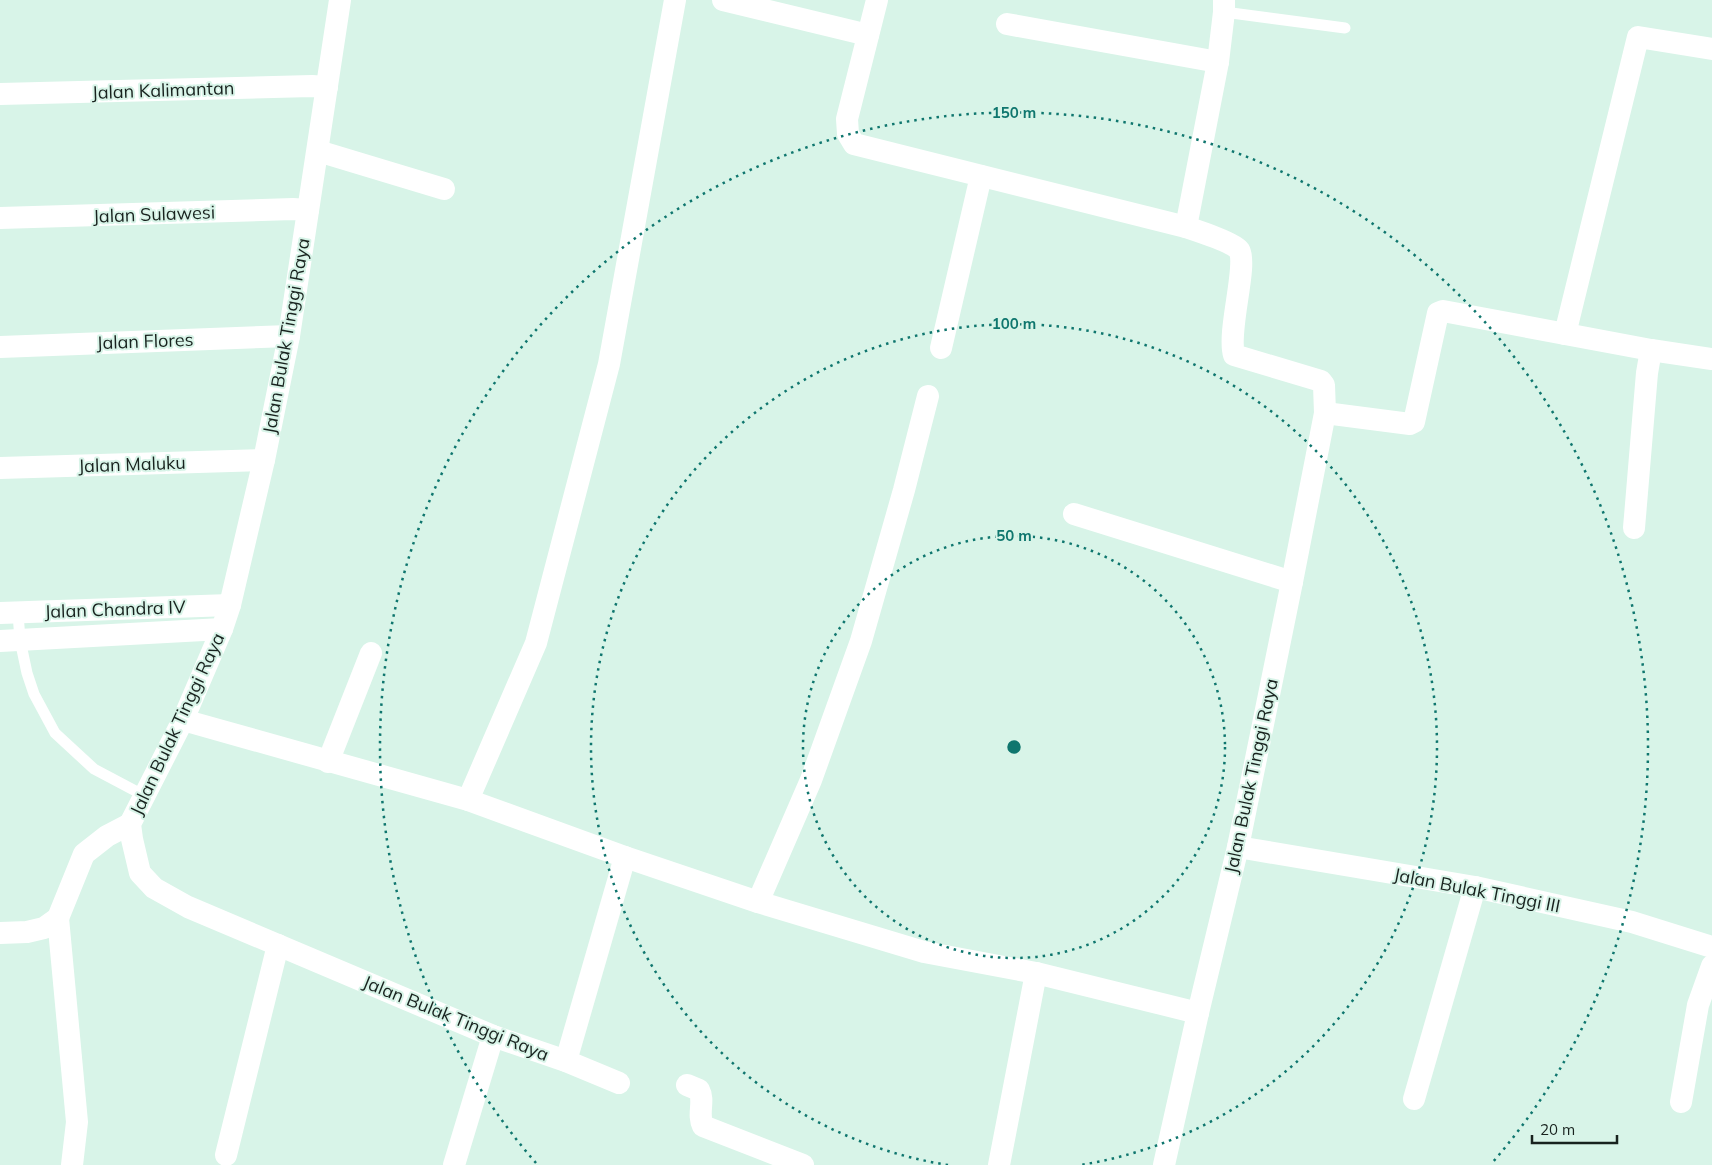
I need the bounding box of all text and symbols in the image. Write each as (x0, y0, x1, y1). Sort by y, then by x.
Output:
street label: Jalan Kalimantan (91, 76, 235, 104)
text: 150 m (992, 103, 1036, 122)
street label: Jalan Sulawesi (93, 200, 215, 228)
street label: Jalan Bulak Tinggi Raya (257, 236, 315, 436)
text: 100 m (992, 314, 1036, 333)
street label: Jalan Flores (96, 328, 194, 354)
street label: Jalan Maluku (78, 451, 186, 477)
text: 50 m (996, 526, 1032, 545)
street label: Jalan Chandra IV (44, 595, 186, 623)
street label: Jalan Bulak Tinggi Raya (125, 629, 229, 819)
street label: Jalan Bulak Tinggi Raya (1219, 677, 1283, 875)
centre of rings (1005, 738, 1023, 756)
street label: Jalan Bulak Tinggi III (1392, 863, 1562, 917)
street label: Jalan Bulak Tinggi Raya (360, 970, 552, 1066)
scale bar (1532, 1112, 1617, 1144)
text: 20 m (1540, 1120, 1575, 1139)

